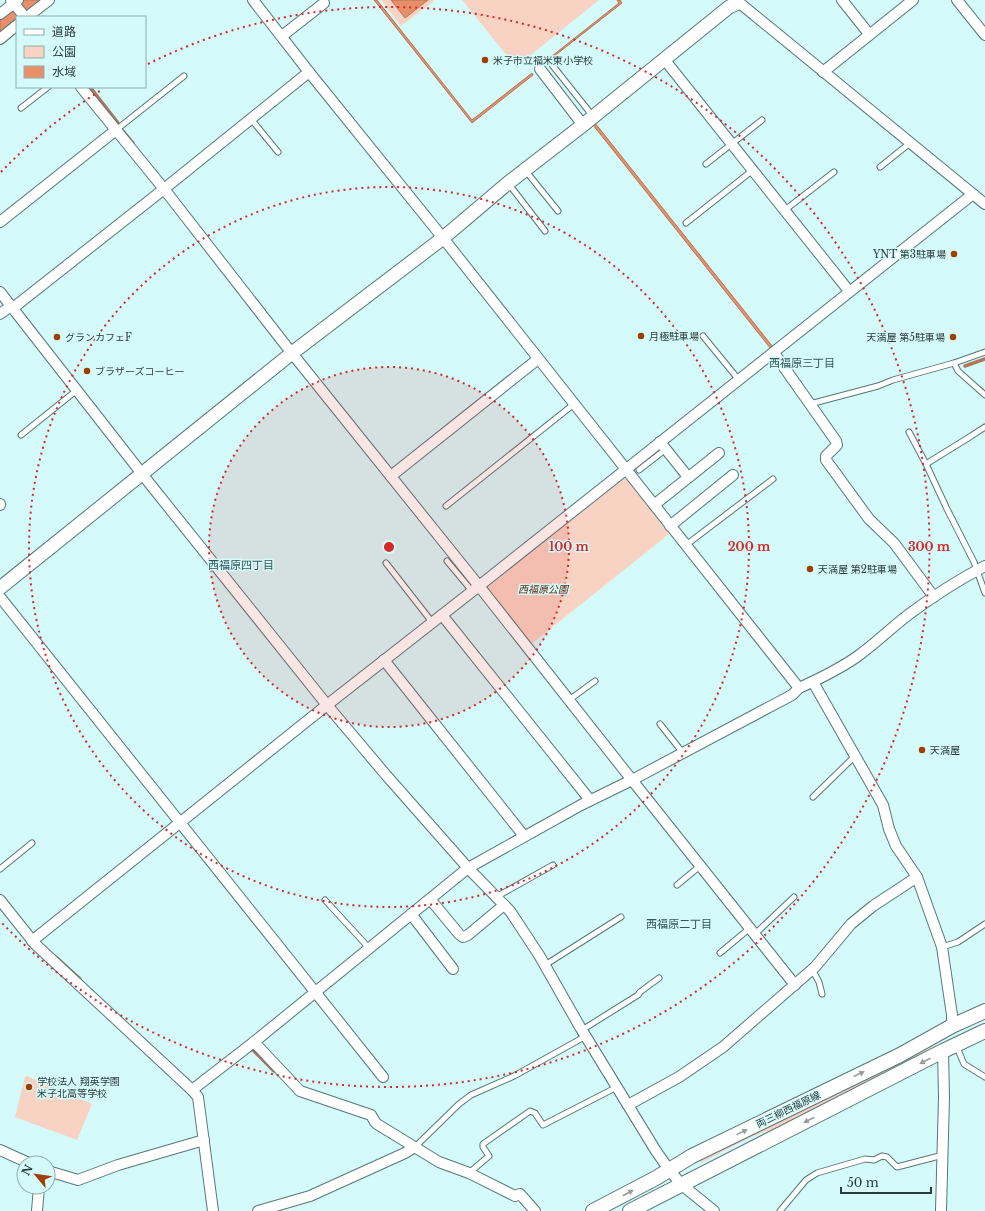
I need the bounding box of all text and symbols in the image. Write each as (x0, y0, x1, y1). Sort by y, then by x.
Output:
legend (16, 16, 146, 88)
text: 道路 (52, 24, 76, 39)
text: 公園 (52, 44, 76, 59)
place label: 米子市立福米東小学校 (493, 54, 593, 67)
marker: 米子市立福米東小学校 (480, 55, 490, 65)
text: 水域 (52, 64, 76, 79)
place label: YNT 第3駐車場 (872, 248, 946, 261)
marker: YNT 第3駐車場 (949, 249, 959, 259)
place label: 月極駐車場 (649, 330, 699, 343)
place label: グランカフェF (65, 331, 132, 344)
marker: 月極駐車場 (636, 331, 646, 341)
place label: 天満屋 第5駐車場 (866, 331, 945, 344)
marker: グランカフェF (52, 332, 62, 342)
marker: 天満屋 第5駐車場 (948, 332, 958, 342)
district label: 西福原三丁目 (769, 356, 835, 370)
place label: ブラザーズコーヒー (95, 365, 185, 378)
marker: ブラザーズコーヒー (82, 366, 92, 376)
text: 100 m (549, 539, 590, 554)
text: 200 m (728, 539, 771, 554)
text: 300 m (908, 539, 951, 554)
centre of rings (382, 540, 396, 554)
district label: 西福原四丁目 (208, 558, 274, 572)
place label: 天満屋 第2駐車場 (818, 563, 897, 576)
marker: 天満屋 第2駐車場 (805, 564, 815, 574)
park label: 西福原公園 (518, 583, 570, 596)
place label: 天満屋 (930, 744, 960, 757)
marker: 天満屋 (917, 745, 927, 755)
district label: 西福原二丁目 (646, 917, 712, 931)
one-way arrow (919, 1057, 931, 1064)
one-way arrow (853, 1071, 865, 1077)
place label: 学校法人 翔英学園 米子北高等学校 (37, 1075, 120, 1100)
marker: 学校法人 翔英学園 米子北高等学校 (24, 1082, 34, 1092)
street label: 両三柳西福原線 (754, 1088, 823, 1131)
one-way arrow (803, 1116, 815, 1123)
one-way arrow (737, 1129, 748, 1135)
north arrow (16, 1155, 56, 1195)
text: N (19, 1162, 36, 1178)
scale bar (841, 1169, 931, 1195)
text: 50 m (847, 1175, 879, 1190)
one-way arrow (622, 1190, 634, 1196)

